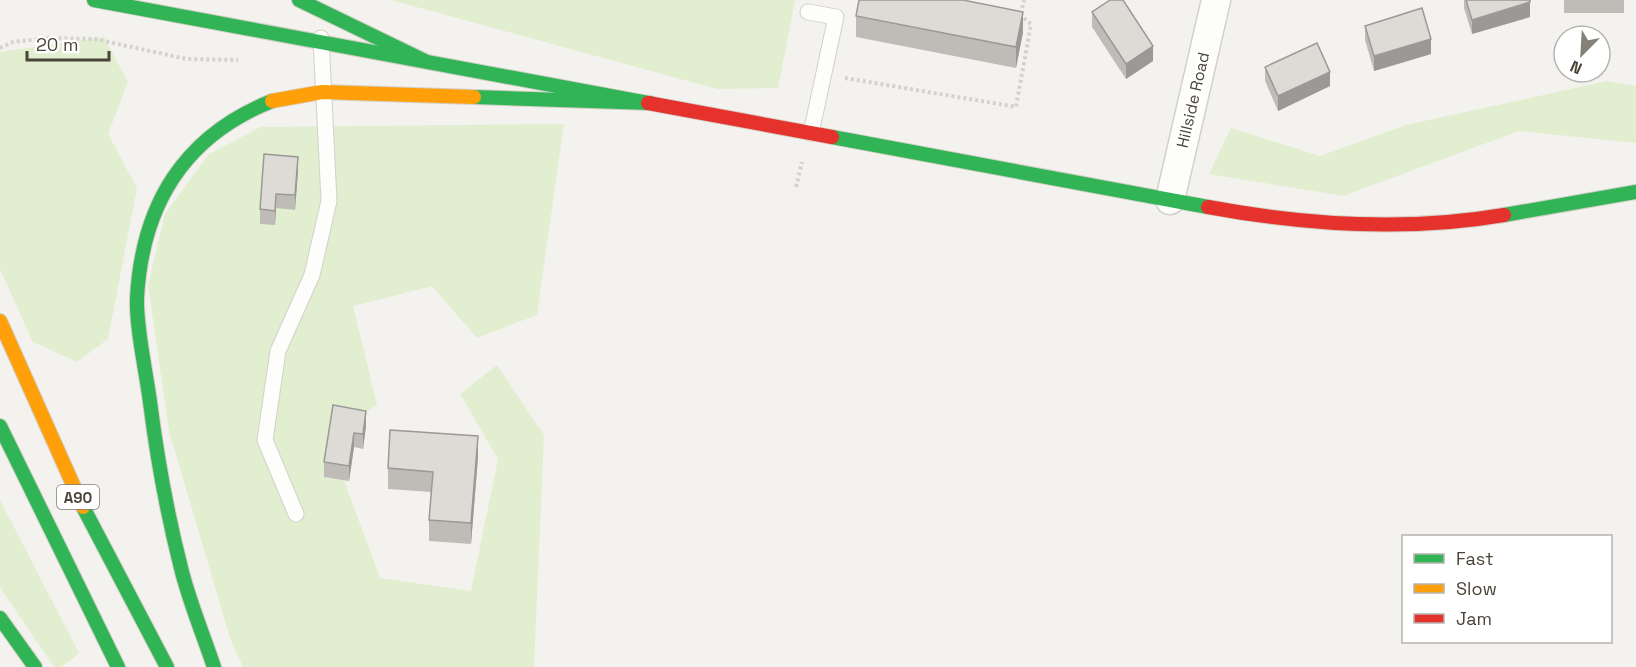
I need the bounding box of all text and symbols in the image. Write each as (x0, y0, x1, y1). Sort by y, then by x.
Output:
scale bar (27, 24, 110, 62)
north arrow (1552, 24, 1612, 84)
text: 20 m (36, 33, 79, 56)
street label: Hillside Road (1172, 50, 1214, 150)
text: N (1567, 55, 1585, 79)
road number: A90 (57, 485, 99, 509)
legend (1402, 535, 1612, 643)
text: Fast (1456, 547, 1493, 570)
text: Slow (1456, 577, 1497, 600)
text: Jam (1456, 607, 1492, 630)

